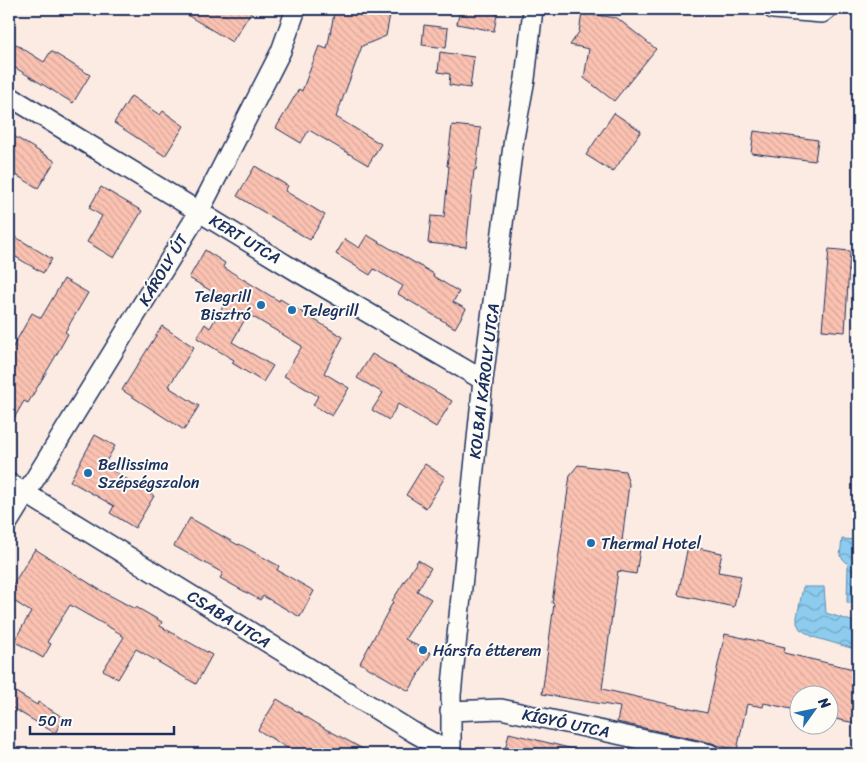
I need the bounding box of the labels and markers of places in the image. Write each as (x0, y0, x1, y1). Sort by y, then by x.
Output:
place label: Telegrill Bisztró (194, 282, 252, 329)
place label: Telegrill (302, 296, 359, 325)
marker: Telegrill Bisztró (255, 299, 267, 311)
marker: Telegrill (286, 304, 298, 316)
place label: Bellissima Szépségszalon (98, 450, 200, 497)
marker: Bellissima Szépségszalon (82, 467, 94, 479)
place label: Thermal Hotel (601, 529, 702, 558)
marker: Thermal Hotel (585, 537, 597, 549)
place label: Hársfa étterem (433, 636, 542, 665)
marker: Hársfa étterem (417, 644, 429, 656)

